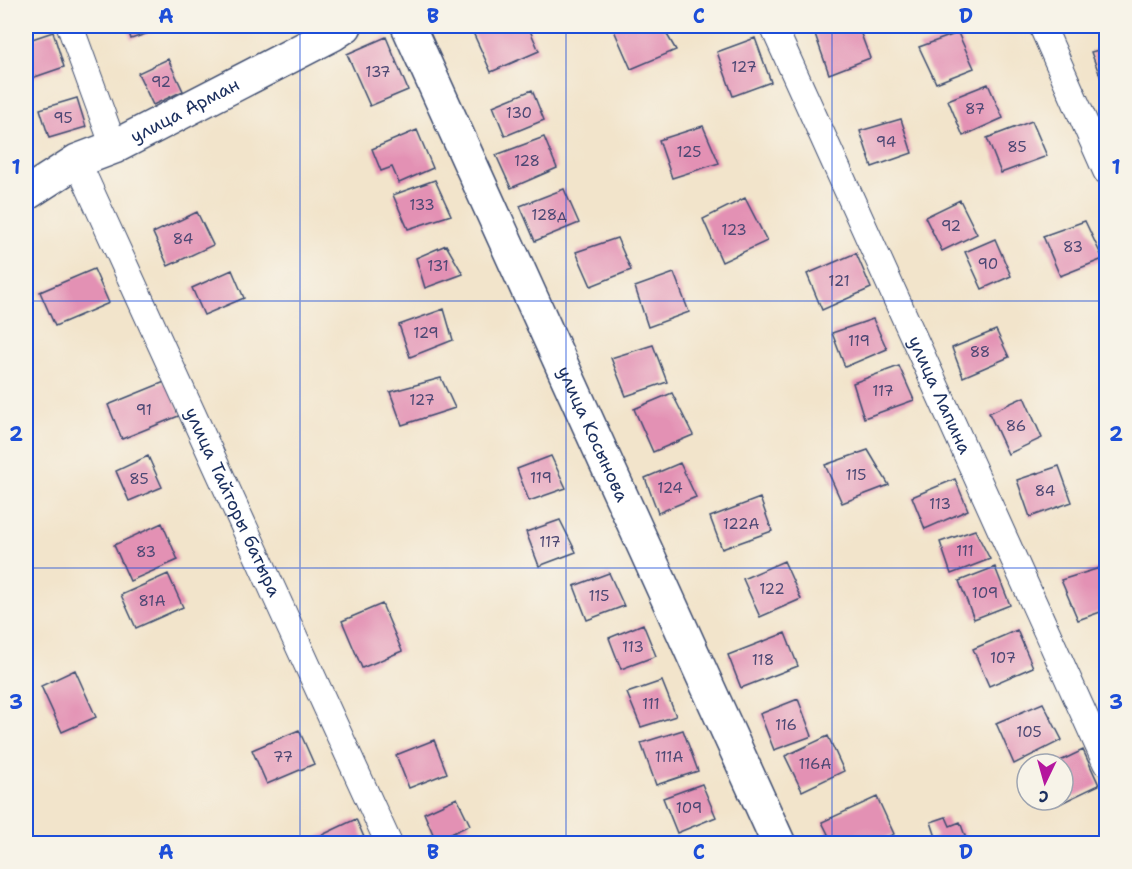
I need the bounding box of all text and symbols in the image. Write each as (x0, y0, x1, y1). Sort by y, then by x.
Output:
text: A (158, 3, 174, 29)
text: B (427, 3, 439, 29)
text: C (693, 3, 705, 29)
text: D (959, 3, 973, 29)
house number: 127 (731, 57, 757, 77)
house number: 137 (365, 62, 391, 82)
street label: улица Арман (126, 72, 243, 149)
house number: 92 (151, 72, 171, 92)
house number: 87 (965, 99, 985, 119)
house number: 130 (506, 103, 532, 123)
house number: 95 (53, 108, 73, 128)
house number: 94 (876, 132, 896, 152)
house number: 85 (1007, 137, 1027, 157)
house number: 125 (677, 142, 701, 162)
house number: 128 (514, 151, 540, 171)
text: 1 (11, 154, 21, 180)
text: 1 (1111, 154, 1121, 180)
house number: 133 (409, 195, 435, 215)
house number: 128д (531, 205, 567, 225)
house number: 92 (941, 216, 961, 236)
house number: 123 (721, 220, 747, 240)
house number: 84 (173, 229, 193, 249)
house number: 83 (1063, 237, 1083, 257)
house number: 90 (978, 254, 998, 274)
house number: 131 (427, 256, 449, 276)
house number: 121 (828, 271, 850, 291)
house number: 129 (413, 323, 439, 343)
house number: 119 (848, 331, 870, 351)
street label: улица Лапина (903, 332, 977, 458)
house number: 88 (970, 342, 990, 362)
street label: улица Косынова (552, 362, 634, 506)
house number: 117 (872, 381, 894, 401)
house number: 127 (409, 390, 435, 410)
house number: 91 (136, 400, 152, 420)
street label: улица Тайторы батыра (179, 404, 286, 601)
house number: 86 (1006, 416, 1026, 436)
text: 2 (9, 421, 23, 447)
text: 2 (1109, 421, 1123, 447)
house number: 115 (846, 465, 866, 485)
house number: 119 (530, 468, 552, 488)
house number: 85 (129, 469, 149, 489)
house number: 124 (657, 478, 683, 498)
house number: 84 (1035, 481, 1055, 501)
house number: 113 (929, 494, 951, 514)
house number: 122А (723, 514, 759, 534)
house number: 117 (539, 532, 561, 552)
house number: 111 (956, 541, 974, 561)
house number: 83 (136, 542, 156, 562)
house number: 122 (759, 579, 785, 599)
house number: 109 (972, 583, 998, 603)
house number: 115 (589, 586, 609, 606)
house number: 81А (138, 591, 166, 611)
house number: 113 (622, 637, 644, 657)
house number: 107 (990, 648, 1016, 668)
house number: 118 (752, 650, 774, 670)
text: 3 (9, 689, 23, 715)
text: 3 (1109, 689, 1123, 715)
house number: 111 (642, 694, 660, 714)
house number: 116 (775, 715, 797, 735)
house number: 105 (1016, 722, 1042, 742)
house number: 77 (273, 747, 293, 767)
house number: 111А (655, 747, 683, 767)
north arrow (1015, 752, 1075, 812)
house number: 116А (799, 754, 832, 774)
text: С (1038, 786, 1050, 807)
house number: 109 (676, 798, 702, 818)
text: A (158, 839, 174, 865)
text: B (427, 839, 439, 865)
text: C (693, 839, 705, 865)
text: D (959, 839, 973, 865)

